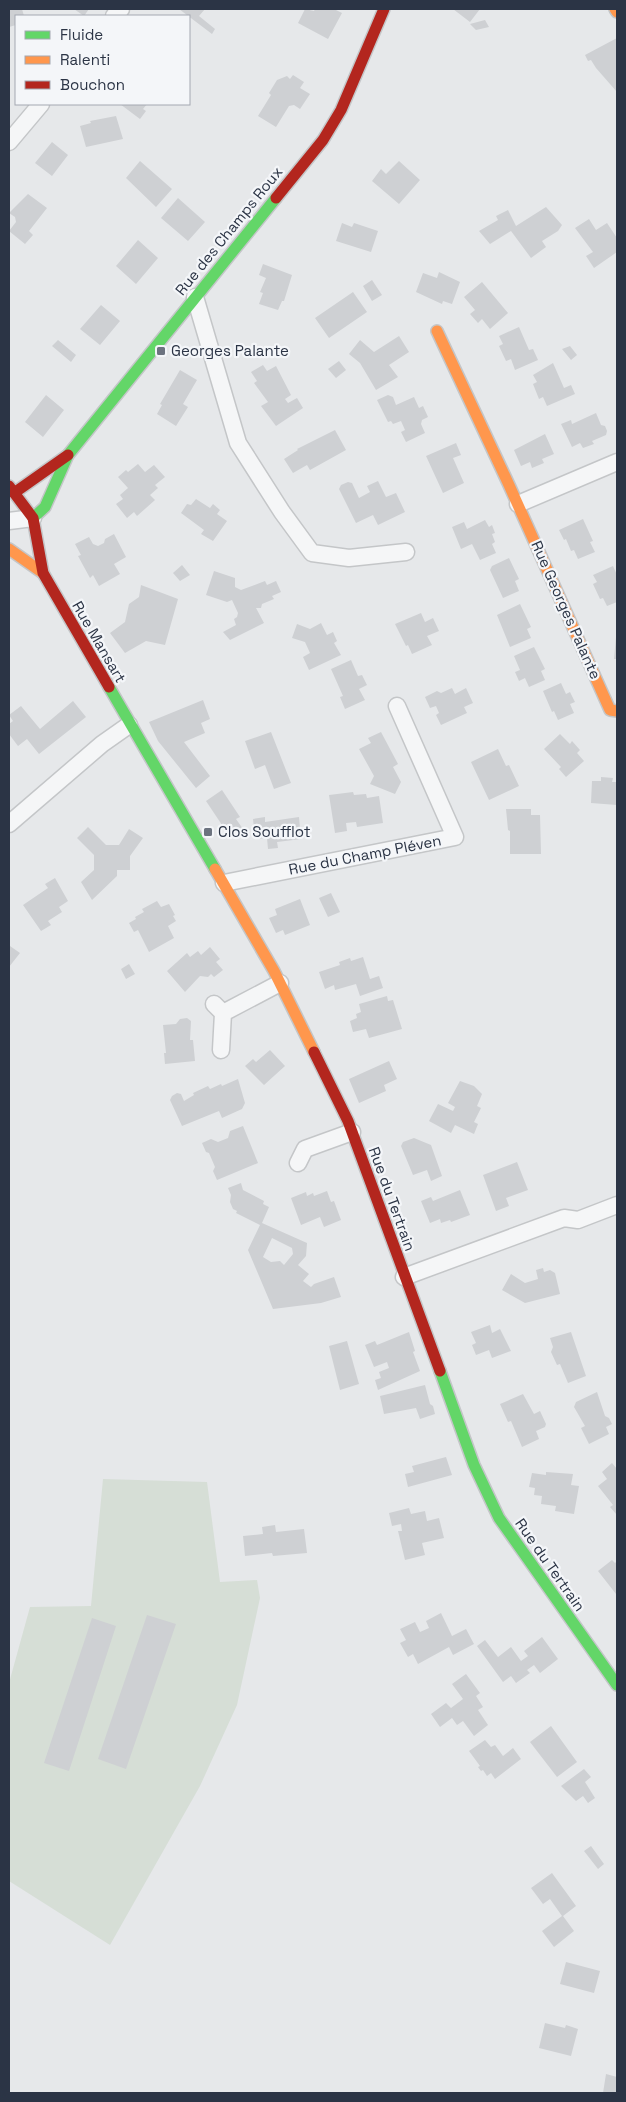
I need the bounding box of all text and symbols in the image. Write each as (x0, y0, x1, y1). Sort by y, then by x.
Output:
legend (15, 15, 190, 105)
text: Fluide (60, 25, 103, 44)
text: Ralenti (60, 50, 110, 69)
text: Bouchon (60, 75, 125, 94)
street label: Rue des Champs Roux (171, 162, 286, 299)
place label: Georges Palante (171, 341, 289, 360)
marker: Georges Palante (155, 345, 167, 357)
street label: Rue Georges Palante (527, 538, 606, 682)
street label: Rue Mansart (68, 598, 131, 686)
place label: Clos Soufflot (218, 822, 311, 841)
marker: Clos Soufflot (202, 826, 214, 838)
street label: Rue du Champ Pléven (287, 830, 443, 879)
street label: Rue du Tertrain (365, 1144, 420, 1253)
street label: Rue du Tertrain (511, 1514, 590, 1615)

